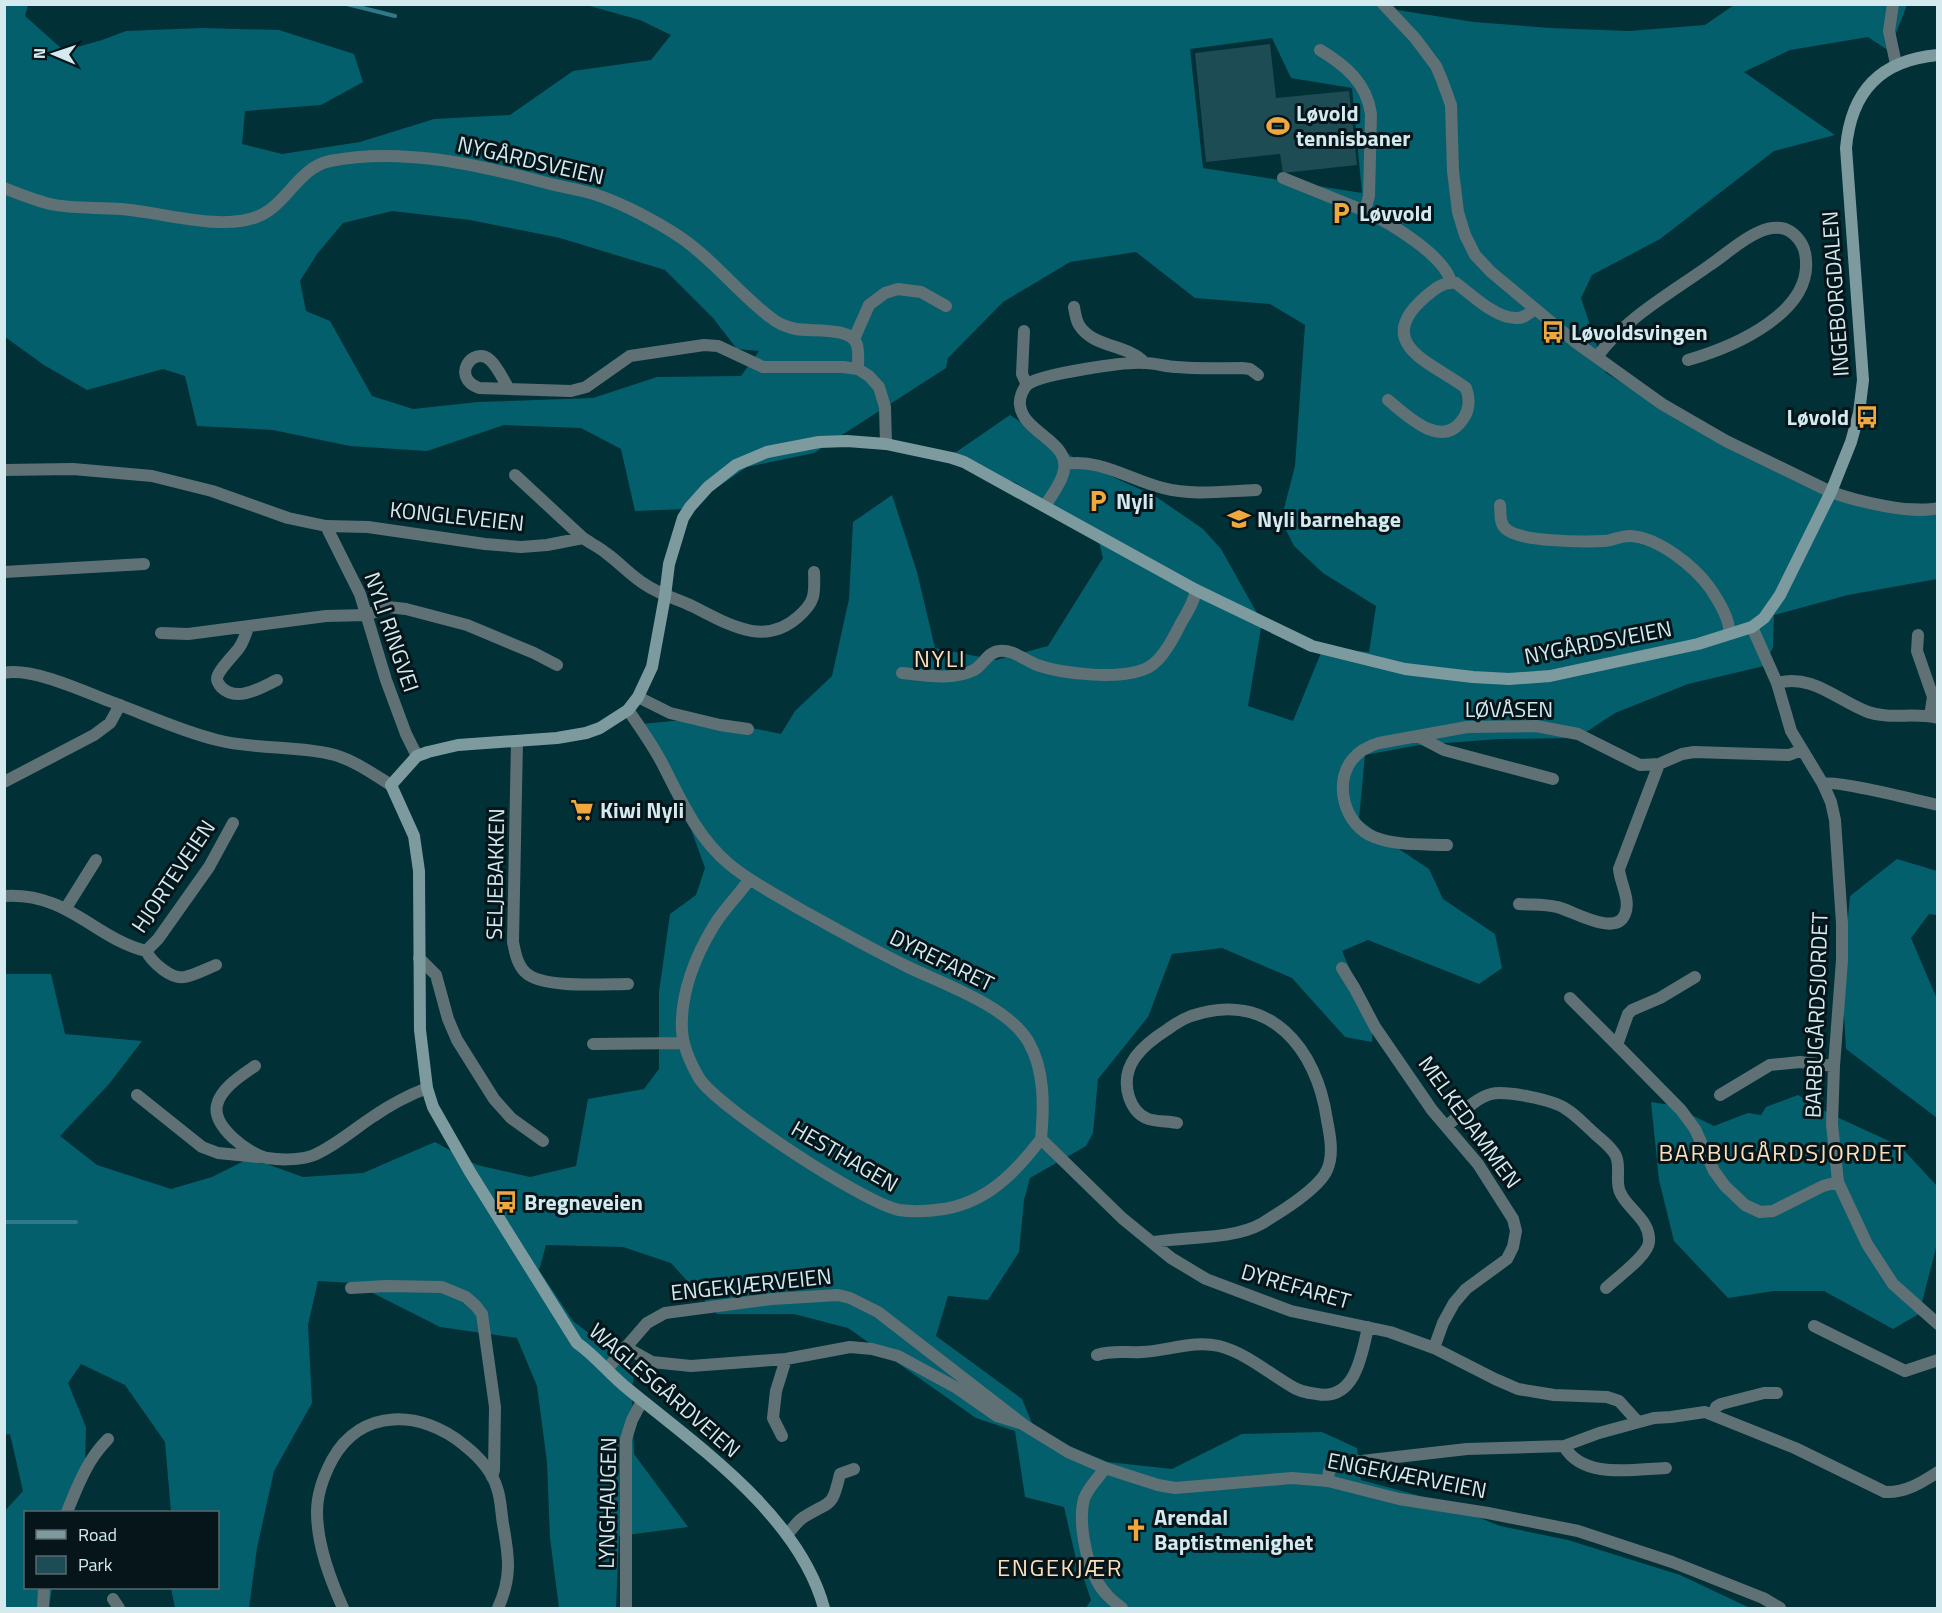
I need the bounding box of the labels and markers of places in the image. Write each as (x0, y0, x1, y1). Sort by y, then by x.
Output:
place label: Løvold tennisbaner (1296, 96, 1410, 155)
sports icon: Løvold tennisbaner (1265, 113, 1291, 139)
place label: Løvvold (1359, 196, 1432, 230)
parking icon: Løvvold (1328, 200, 1354, 226)
place label: Løvoldsvingen (1571, 315, 1708, 349)
bus stop icon: Løvoldsvingen (1540, 319, 1566, 345)
place label: Løvold (1787, 400, 1849, 434)
bus stop icon: Løvold (1854, 404, 1880, 430)
place label: Nyli (1116, 484, 1154, 518)
parking icon: Nyli (1085, 488, 1111, 514)
place label: Nyli barnehage (1257, 502, 1401, 536)
school or university icon: Nyli barnehage (1226, 506, 1252, 532)
place label: Kiwi Nyli (600, 793, 684, 827)
supermarket icon: Kiwi Nyli (569, 797, 595, 823)
place label: Bregneveien (524, 1185, 643, 1219)
bus stop icon: Bregneveien (493, 1189, 519, 1215)
place label: Arendal Baptistmenighet (1154, 1500, 1313, 1559)
church icon: Arendal Baptistmenighet (1123, 1517, 1149, 1543)

